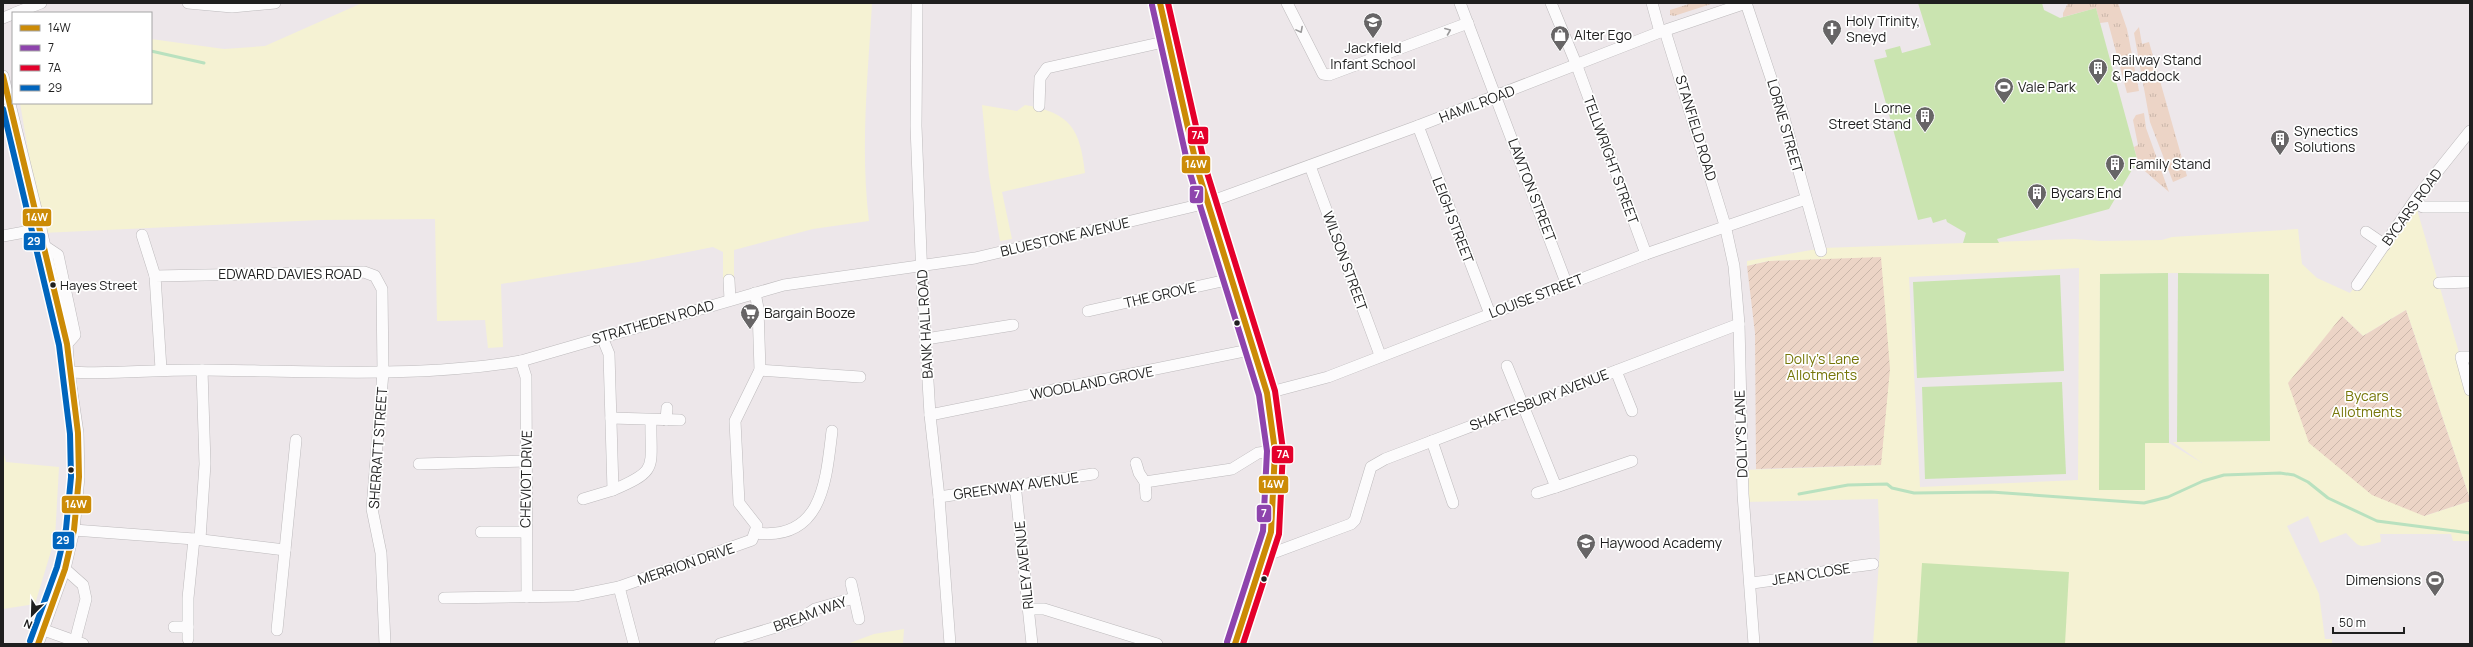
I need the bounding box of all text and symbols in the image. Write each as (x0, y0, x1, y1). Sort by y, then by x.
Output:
school or university icon: Jackfield Infant School (1362, 11, 1384, 39)
place label: Holy Trinity, Sneyd (1846, 11, 1920, 46)
legend (12, 12, 152, 104)
church icon: Holy Trinity, Sneyd (1821, 18, 1843, 46)
text: 14W (48, 19, 71, 36)
shop icon: Alter Ego (1549, 24, 1571, 52)
place label: Alter Ego (1574, 25, 1632, 44)
one-way arrow (1295, 26, 1303, 33)
one-way arrow (1444, 27, 1451, 35)
place label: Jackfield Infant School (1330, 38, 1416, 73)
text: 7 (48, 39, 54, 56)
place label: Railway Stand & Paddock (2112, 50, 2202, 85)
building icon: Railway Stand & Paddock (2087, 57, 2109, 85)
text: 7A (48, 59, 62, 76)
street label: STANFIELD ROAD (1671, 73, 1722, 183)
sports icon: Vale Park (1993, 76, 2015, 104)
street label: LORNE STREET (1763, 77, 1808, 175)
place label: Vale Park (2018, 77, 2077, 96)
text: 29 (48, 79, 62, 96)
street label: HAMIL ROAD (1436, 80, 1517, 127)
street label: TELLWRIGHT STREET (1579, 93, 1644, 227)
place label: Lorne Street Stand (1829, 98, 1911, 133)
building icon: Lorne Street Stand (1914, 105, 1936, 133)
place label: Synectics Solutions (2294, 121, 2358, 156)
line badge: 7A (1187, 126, 1209, 145)
text: 7A (1192, 127, 1205, 142)
building icon: Synectics Solutions (2269, 128, 2291, 156)
street label: LAWTON STREET (1504, 135, 1561, 245)
building icon: Family Stand (2104, 153, 2126, 181)
place label: Family Stand (2129, 154, 2211, 173)
line badge: 14W (1181, 155, 1211, 174)
text: 14W (1185, 156, 1207, 171)
street label: BYCARS ROAD (2377, 164, 2446, 249)
street label: LEIGH STREET (1428, 174, 1479, 266)
building icon: Bycars End (2026, 182, 2048, 210)
place label: Bycars End (2051, 183, 2122, 202)
line badge: 7 (1189, 185, 1204, 204)
text: 7 (1194, 186, 1200, 201)
line badge: 14W (22, 208, 52, 227)
street label: WILSON STREET (1319, 208, 1373, 314)
text: 14W (26, 209, 48, 224)
street label: BLUESTONE AVENUE (998, 212, 1132, 261)
line badge: 29 (23, 232, 46, 251)
text: 29 (27, 233, 41, 248)
street label: EDWARD DAVIES ROAD (218, 264, 362, 283)
street label: BANK HALL ROAD (912, 269, 937, 379)
street label: LOUISE STREET (1486, 269, 1586, 322)
place label: Hayes Street (60, 276, 138, 294)
street label: THE GROVE (1122, 277, 1198, 312)
marker: Hayes Street (48, 280, 58, 290)
street label: STRATHEDEN ROAD (589, 295, 716, 348)
supermarket icon: Bargain Booze (739, 302, 761, 330)
place label: Bargain Booze (764, 303, 855, 322)
unlabelled marker (1232, 318, 1242, 328)
park label: Dolly's Lane Allotments (1784, 349, 1860, 384)
street label: WOODLAND GROVE (1029, 361, 1155, 404)
street label: SHAFTESBURY AVENUE (1467, 364, 1611, 435)
street label: SHERRATT STREET (364, 386, 391, 509)
park label: Bycars Allotments (2332, 386, 2402, 421)
street label: DOLLY'S LANE (1729, 390, 1752, 478)
street label: CHEVIOT DRIVE (515, 430, 536, 528)
line badge: 7A (1271, 445, 1294, 464)
text: 7A (1277, 446, 1290, 461)
unlabelled marker (66, 465, 76, 475)
street label: GREENWAY AVENUE (952, 467, 1080, 504)
line badge: 14W (1258, 475, 1289, 494)
text: 14W (1262, 476, 1284, 491)
line badge: 14W (61, 495, 92, 514)
text: 14W (65, 496, 87, 511)
line badge: 7 (1256, 504, 1272, 523)
text: 7 (1261, 505, 1267, 520)
street label: RILEY AVENUE (1009, 520, 1038, 610)
line badge: 29 (52, 531, 75, 550)
text: 29 (56, 532, 70, 547)
school or university icon: Haywood Academy (1575, 532, 1597, 560)
place label: Haywood Academy (1600, 533, 1723, 552)
street label: MERRION DRIVE (635, 538, 737, 589)
street label: JEAN CLOSE (1770, 558, 1852, 589)
sports icon: Dimensions (2424, 569, 2446, 597)
place label: Dimensions (2346, 570, 2421, 589)
unlabelled marker (1259, 574, 1269, 584)
street label: BREAM WAY (771, 591, 849, 636)
north arrow (12, 595, 52, 635)
scale bar (2333, 609, 2404, 635)
text: 50 m (2339, 614, 2366, 631)
text: N (21, 616, 34, 633)

